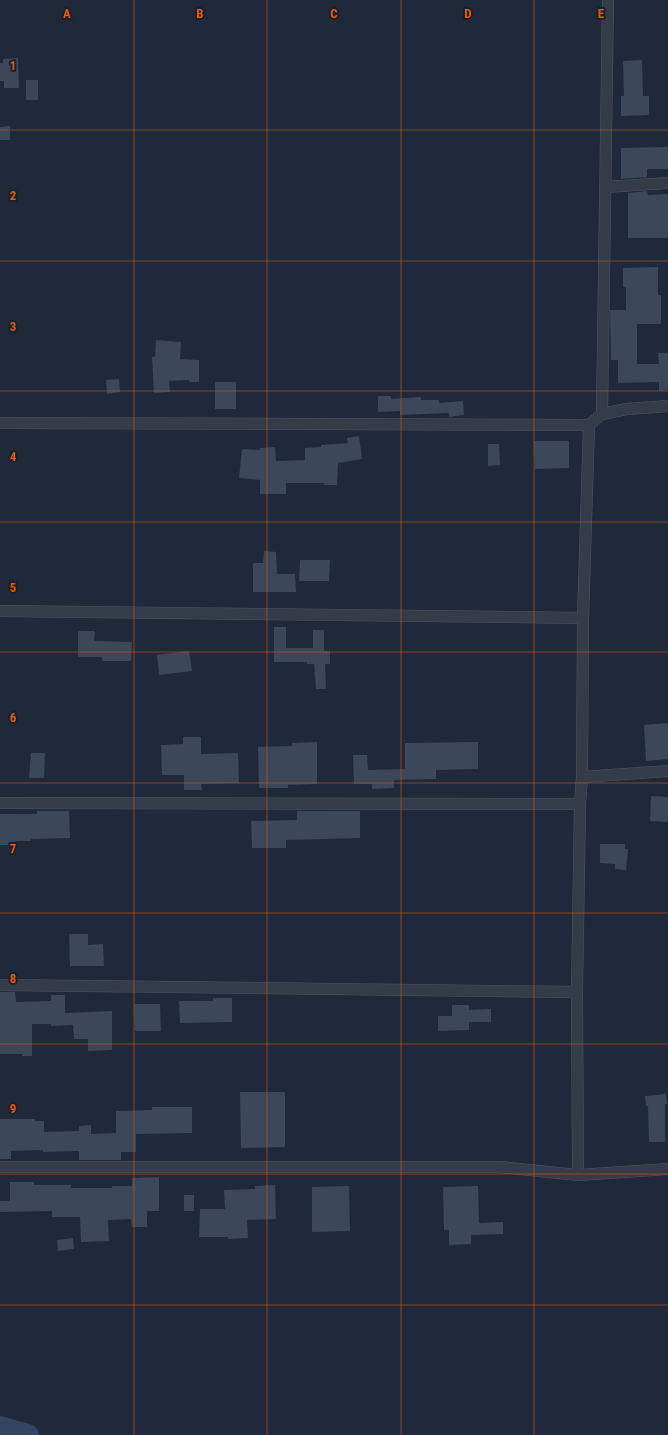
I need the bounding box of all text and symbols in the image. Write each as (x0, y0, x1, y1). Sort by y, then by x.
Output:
text: A (63, 6, 71, 21)
text: B (196, 6, 204, 21)
text: C (330, 6, 338, 21)
text: D (464, 6, 472, 21)
text: E (598, 6, 605, 21)
text: 1 (10, 58, 16, 73)
text: 2 (10, 188, 17, 203)
text: 3 (10, 319, 16, 334)
text: 4 (10, 449, 17, 464)
text: 5 (10, 580, 17, 595)
text: 6 (10, 710, 17, 725)
text: 7 (10, 841, 17, 856)
text: 8 (10, 971, 16, 986)
text: 9 (10, 1101, 16, 1116)

